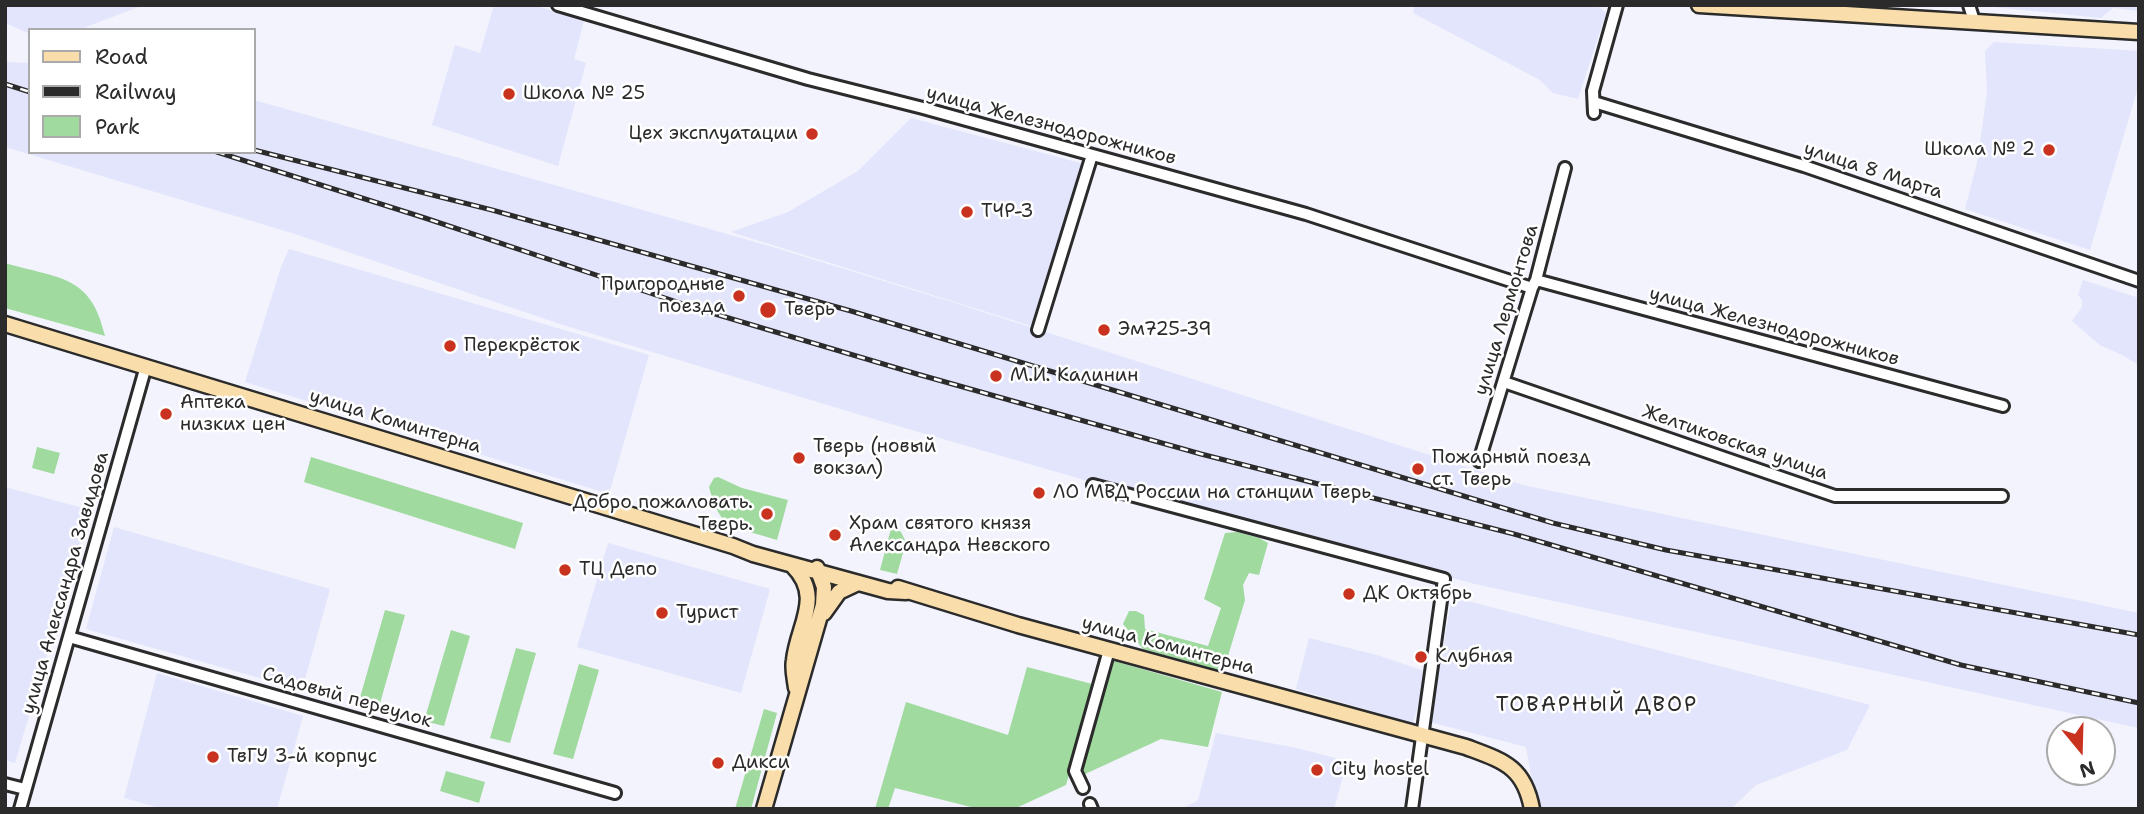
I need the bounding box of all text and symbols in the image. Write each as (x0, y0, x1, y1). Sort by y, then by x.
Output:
legend (28, 28, 256, 154)
text: Road (95, 43, 148, 71)
text: Railway (95, 78, 177, 106)
street label: улица Железнодорожников (924, 82, 1178, 170)
place label: Школа № 25 (523, 83, 645, 105)
marker: Школа № 25 (501, 86, 517, 102)
text: Park (95, 113, 140, 141)
place label: Цех эксплуатации (629, 123, 798, 145)
marker: Цех эксплуатации (804, 126, 820, 142)
street label: улица 8 Марта (1801, 138, 1945, 204)
place label: Школа № 2 (1924, 139, 2035, 161)
marker: Школа № 2 (2041, 142, 2057, 158)
place label: ТЧР-3 (981, 201, 1034, 223)
marker: ТЧР-3 (959, 204, 975, 220)
street label: улица Лермонтова (1470, 222, 1544, 398)
place label: Пригородные поезда (601, 274, 725, 318)
street label: улица Железнодорожников (1647, 283, 1901, 371)
marker: Пригородные поезда (731, 288, 747, 304)
place label: Тверь (784, 299, 835, 321)
marker: Тверь (758, 300, 778, 320)
place label: Эм725-39 (1118, 319, 1212, 341)
marker: Эм725-39 (1096, 322, 1112, 338)
place label: Перекрёсток (464, 335, 580, 357)
marker: Перекрёсток (442, 338, 458, 354)
place label: М.И. Калинин (1010, 365, 1138, 387)
marker: М.И. Калинин (988, 368, 1004, 384)
street label: улица Коминтерна (306, 385, 484, 459)
place label: Аптека низких цен (180, 392, 285, 436)
street label: Желтиковская улица (1639, 401, 1831, 485)
marker: Аптека низких цен (158, 406, 174, 422)
place label: Тверь (новый вокзал) (813, 436, 936, 480)
place label: Пожарный поезд ст. Тверь (1432, 447, 1590, 491)
street label: улица Александра Завидова (18, 449, 114, 717)
marker: Тверь (новый вокзал) (791, 450, 807, 466)
marker: Пожарный поезд ст. Тверь (1410, 461, 1426, 477)
place label: ЛО МВД России на станции Тверь (1053, 482, 1371, 504)
marker: ЛО МВД России на станции Тверь (1031, 485, 1047, 501)
place label: Добро пожаловать. Тверь. (572, 492, 753, 536)
marker: Добро пожаловать. Тверь. (759, 506, 775, 522)
place label: Храм святого князя Александра Невского (849, 513, 1051, 557)
marker: Храм святого князя Александра Невского (827, 527, 843, 543)
place label: ТЦ Депо (579, 559, 657, 581)
marker: ТЦ Депо (557, 562, 573, 578)
place label: ДК Октябрь (1363, 583, 1472, 605)
marker: ДК Октябрь (1341, 586, 1357, 602)
place label: Турист (676, 602, 738, 624)
marker: Турист (654, 605, 670, 621)
street label: улица Коминтерна (1079, 612, 1257, 680)
place label: Клубная (1435, 646, 1513, 668)
marker: Клубная (1413, 649, 1429, 665)
street label: Садовый переулок (260, 663, 434, 733)
district label: ТОВАРНЫЙ ДВОР (1497, 693, 1697, 719)
north arrow (2046, 716, 2116, 786)
place label: ТвГУ 3-й корпус (227, 746, 377, 768)
marker: ТвГУ 3-й корпус (205, 749, 221, 765)
place label: Дикси (732, 752, 790, 774)
marker: Дикси (710, 755, 726, 771)
text: N (2076, 755, 2099, 784)
place label: City hostel (1331, 759, 1429, 781)
marker: City hostel (1309, 762, 1325, 778)

